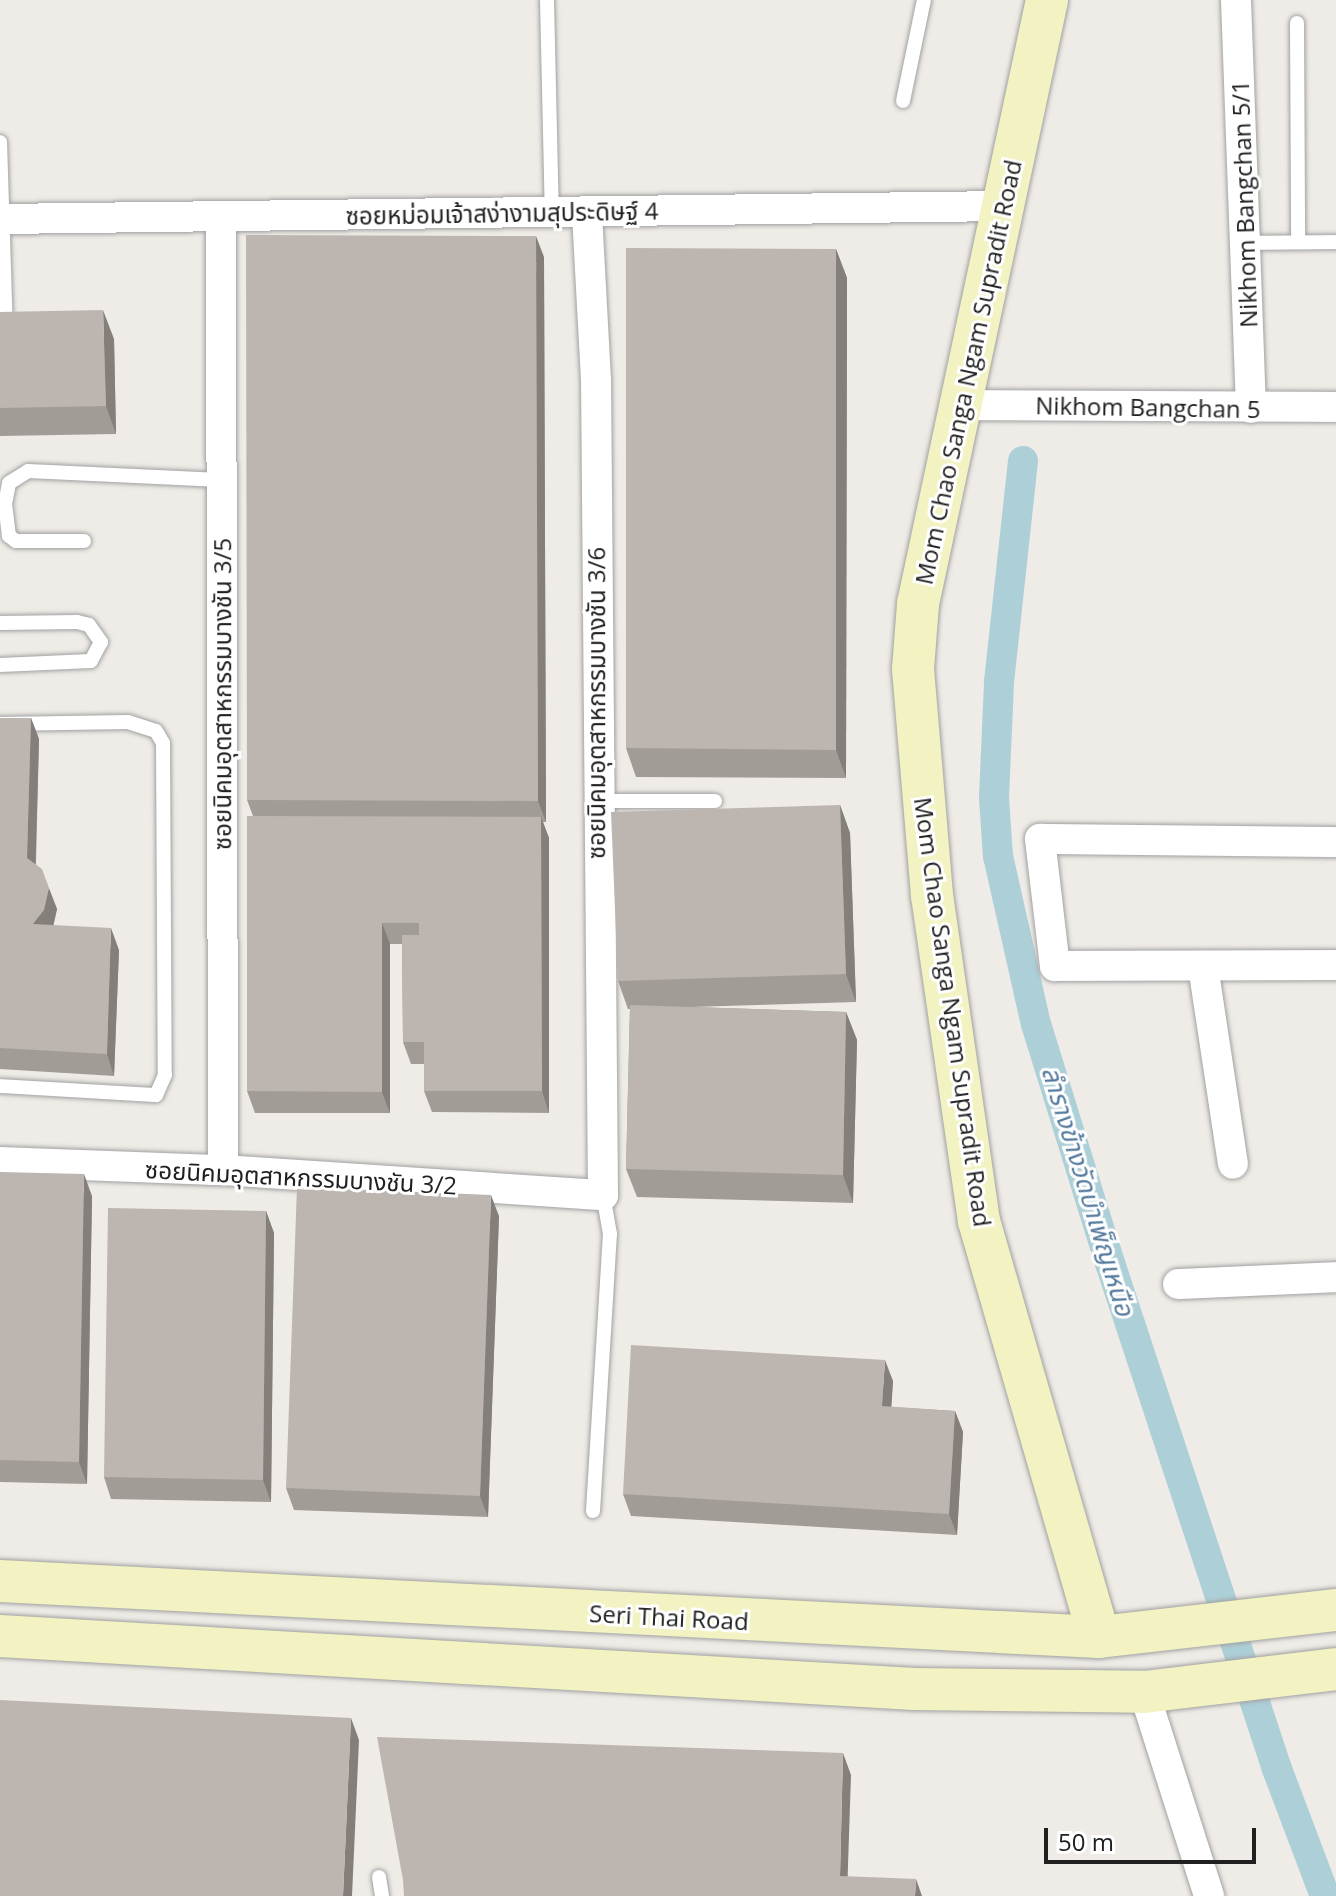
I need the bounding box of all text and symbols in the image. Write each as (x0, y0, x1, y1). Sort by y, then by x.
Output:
street label: Nikhom Bangchan 5/1 (1225, 80, 1263, 328)
street label: Mom Chao Sanga Ngam Supradit Road (909, 157, 1027, 587)
street label: ซอยหม่อมเจ้าสง่างามสุประดิษฐ์ 4 (345, 196, 659, 230)
street label: Nikhom Bangchan 5 (1035, 391, 1261, 423)
street label: ซอยนิคมอุตสาหกรรมบางชัน 3/5 (208, 538, 236, 850)
street label: ซอยนิคมอุตสาหกรรมบางชัน 3/6 (582, 547, 610, 859)
street label: Mom Chao Sanga Ngam Supradit Road (909, 795, 997, 1229)
water label: ลำรางข้างวัดบำเพ็ญเหนือ (1035, 1063, 1141, 1319)
street label: ซอยนิคมอุตสาหกรรมบางชัน 3/2 (144, 1154, 458, 1200)
street label: Seri Thai Road (589, 1598, 749, 1636)
scale bar (1048, 1812, 1260, 1862)
text: 50 m (1058, 1825, 1114, 1858)

